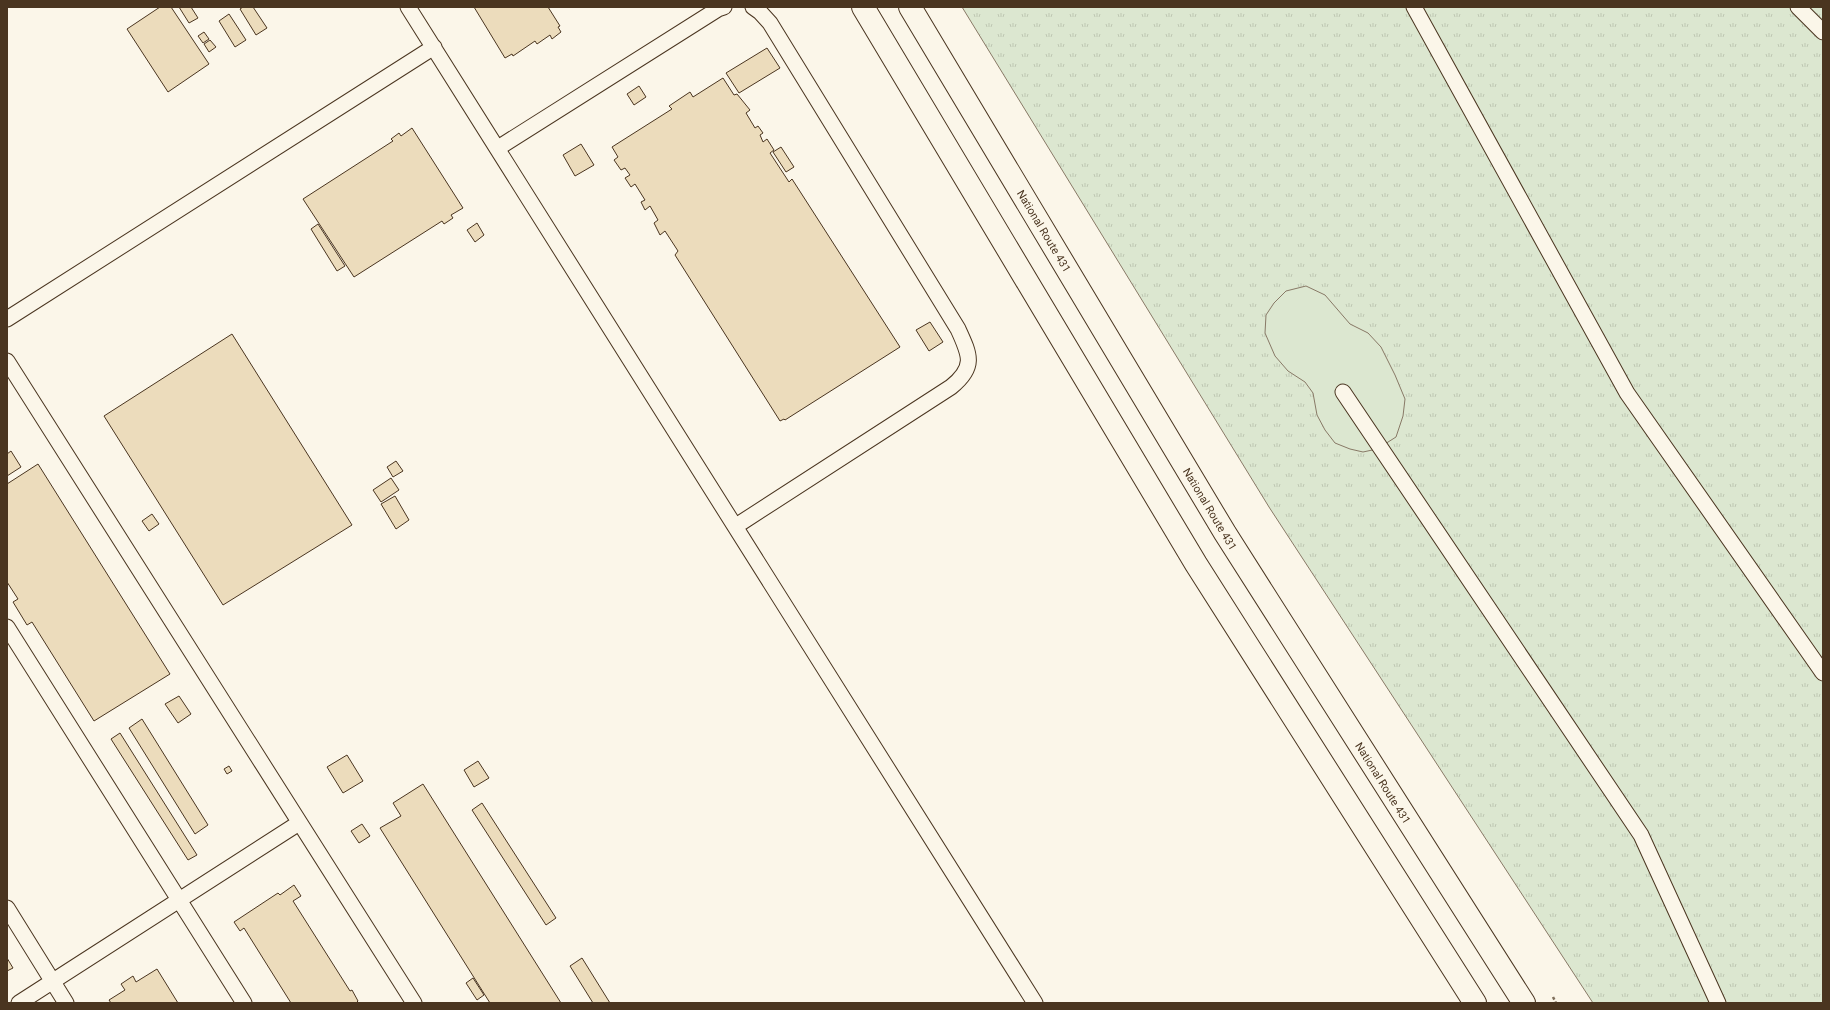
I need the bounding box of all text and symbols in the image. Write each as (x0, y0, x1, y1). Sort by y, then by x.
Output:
street label: National Route 431 (1014, 188, 1073, 275)
street label: National Route 431 (1180, 466, 1239, 553)
street label: National Route 431 (1352, 740, 1413, 826)

